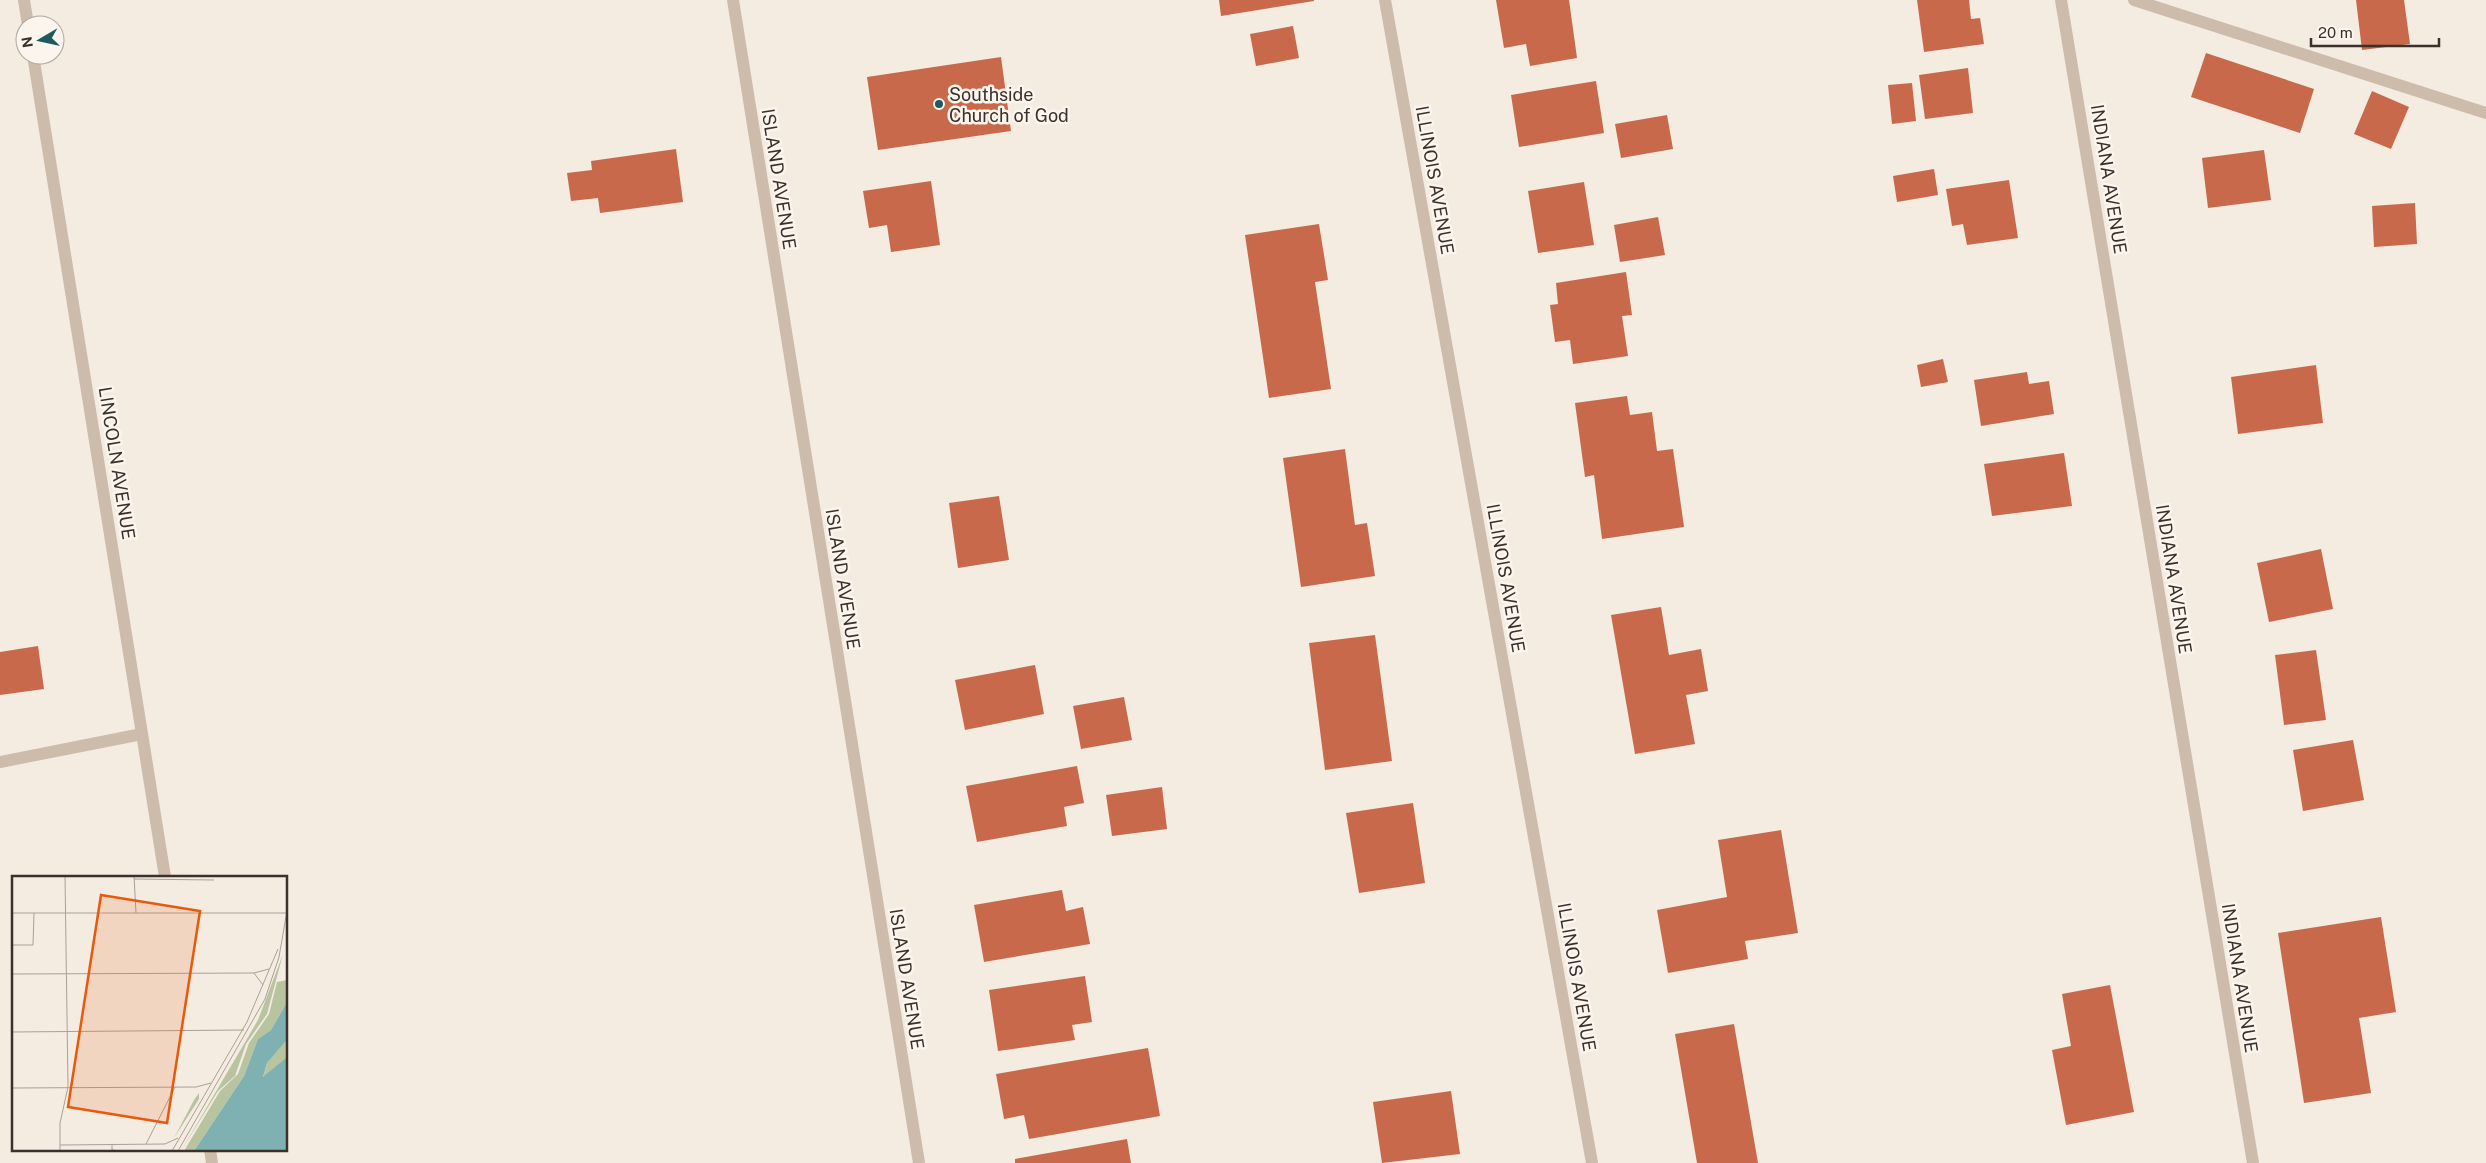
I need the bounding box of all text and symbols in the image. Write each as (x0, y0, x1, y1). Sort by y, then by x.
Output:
north arrow (15, 15, 65, 65)
scale bar (2311, 15, 2438, 47)
text: 20 m (2318, 24, 2353, 41)
text: N (18, 35, 36, 49)
place label: Southside Church of God (949, 84, 1069, 126)
marker: Southside Church of God (933, 98, 945, 110)
street label: INDIANA AVENUE (2087, 103, 2131, 255)
street label: ILLINOIS AVENUE (1412, 104, 1458, 256)
street label: ISLAND AVENUE (757, 107, 801, 251)
street label: LINCOLN AVENUE (95, 385, 139, 541)
street label: ILLINOIS AVENUE (1483, 502, 1529, 654)
street label: INDIANA AVENUE (2152, 503, 2196, 655)
street label: ISLAND AVENUE (821, 507, 865, 651)
inset map (12, 876, 288, 1150)
street label: ILLINOIS AVENUE (1554, 901, 1600, 1053)
street label: INDIANA AVENUE (2218, 902, 2262, 1054)
street label: ISLAND AVENUE (885, 907, 929, 1051)

